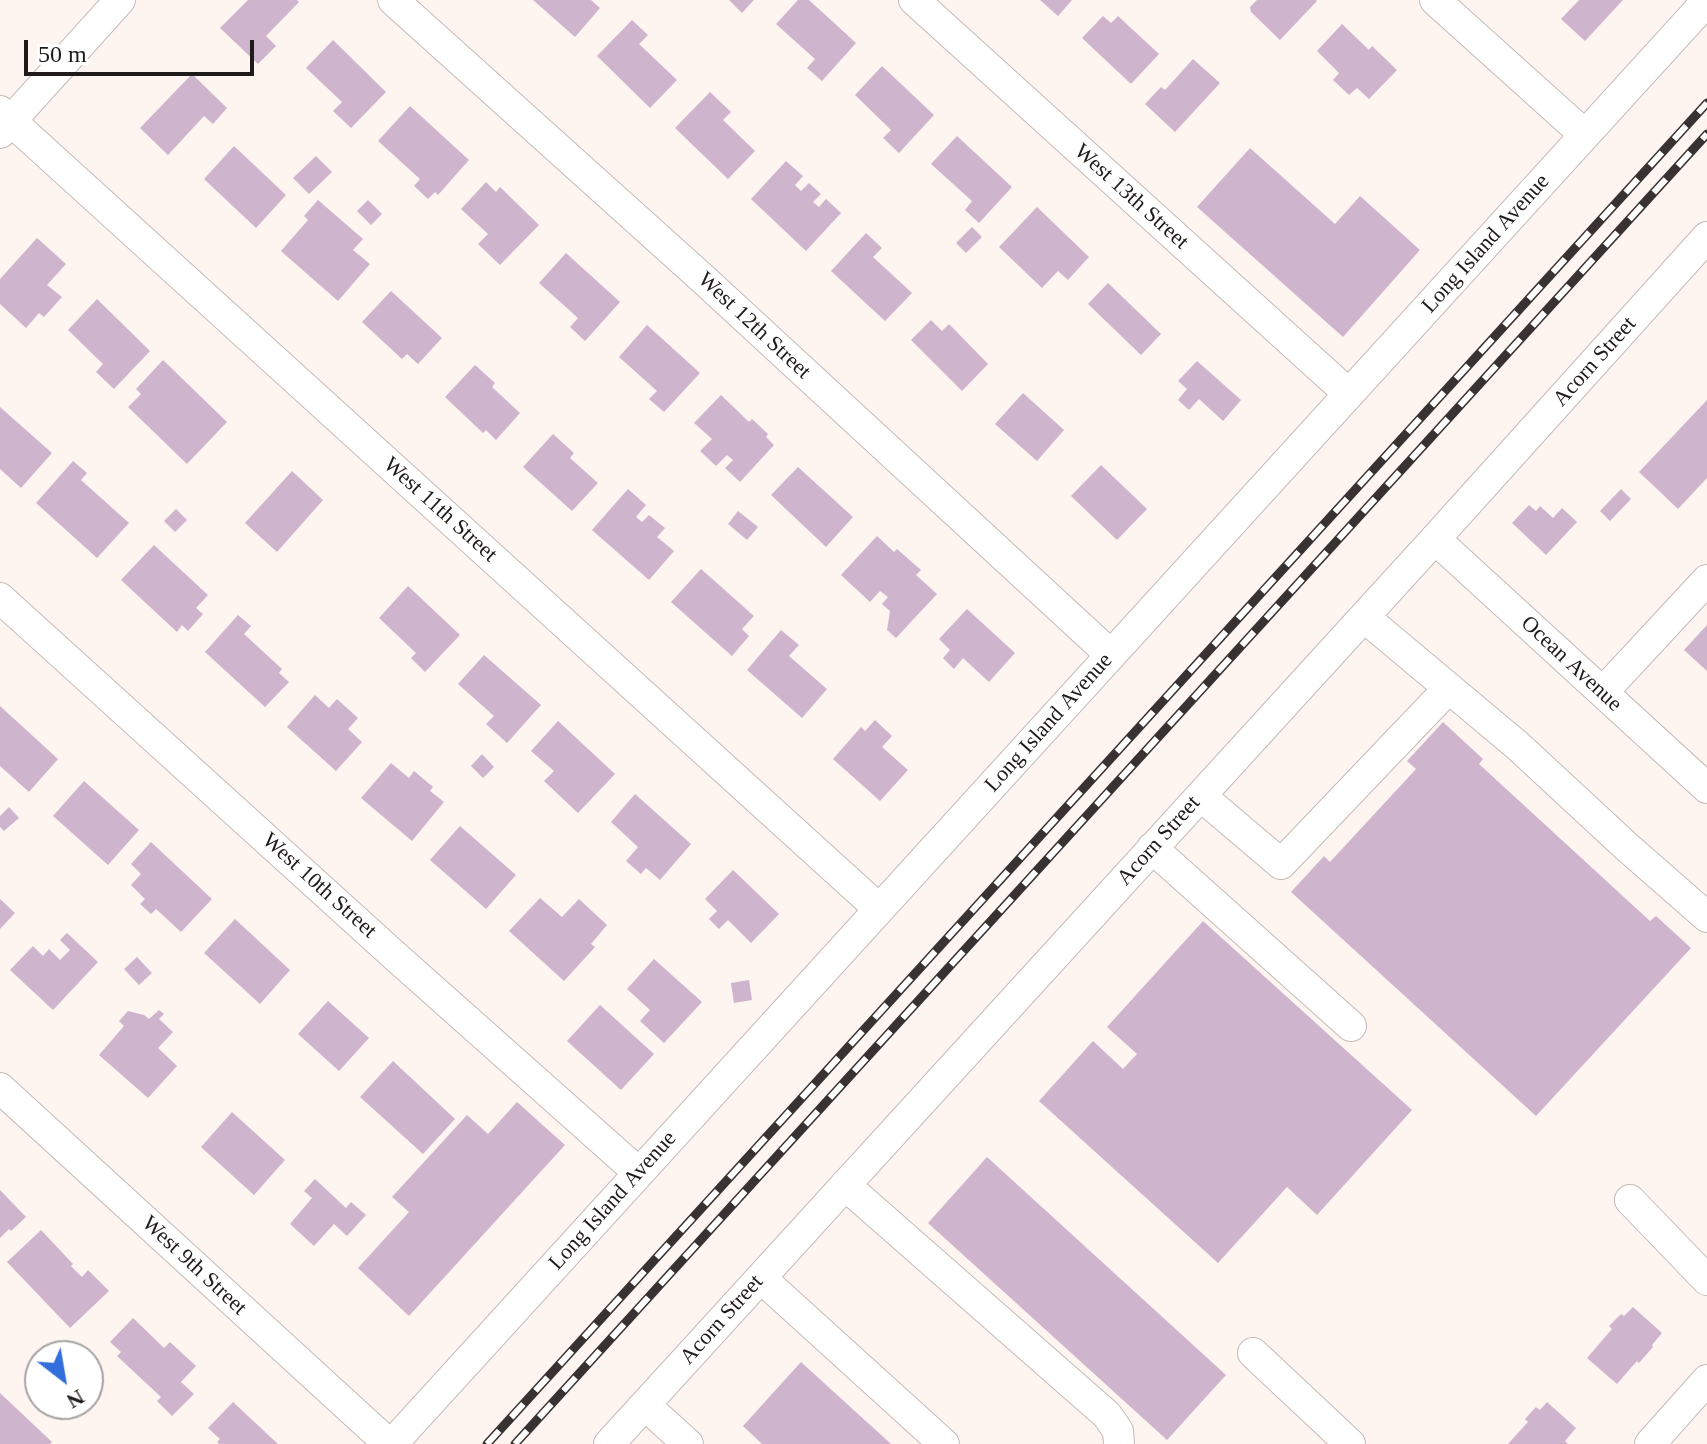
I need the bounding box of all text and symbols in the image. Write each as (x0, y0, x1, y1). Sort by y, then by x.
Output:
scale bar (28, 24, 258, 74)
text: 50 m (38, 41, 87, 67)
street label: West 13th Street (1068, 139, 1194, 255)
street label: Long Island Avenue (1417, 169, 1555, 319)
street label: West 12th Street (692, 267, 816, 385)
street label: Acorn Street (1548, 312, 1642, 412)
street label: West 11th Street (378, 452, 502, 568)
street label: Ocean Avenue (1515, 611, 1627, 717)
street label: Long Island Avenue (980, 648, 1118, 798)
street label: Acorn Street (1112, 791, 1206, 891)
street label: West 10th Street (256, 828, 382, 944)
street label: Long Island Avenue (544, 1126, 682, 1276)
street label: West 9th Street (136, 1211, 252, 1321)
street label: Acorn Street (675, 1270, 769, 1370)
north arrow (24, 1340, 104, 1420)
text: N (62, 1384, 89, 1414)

